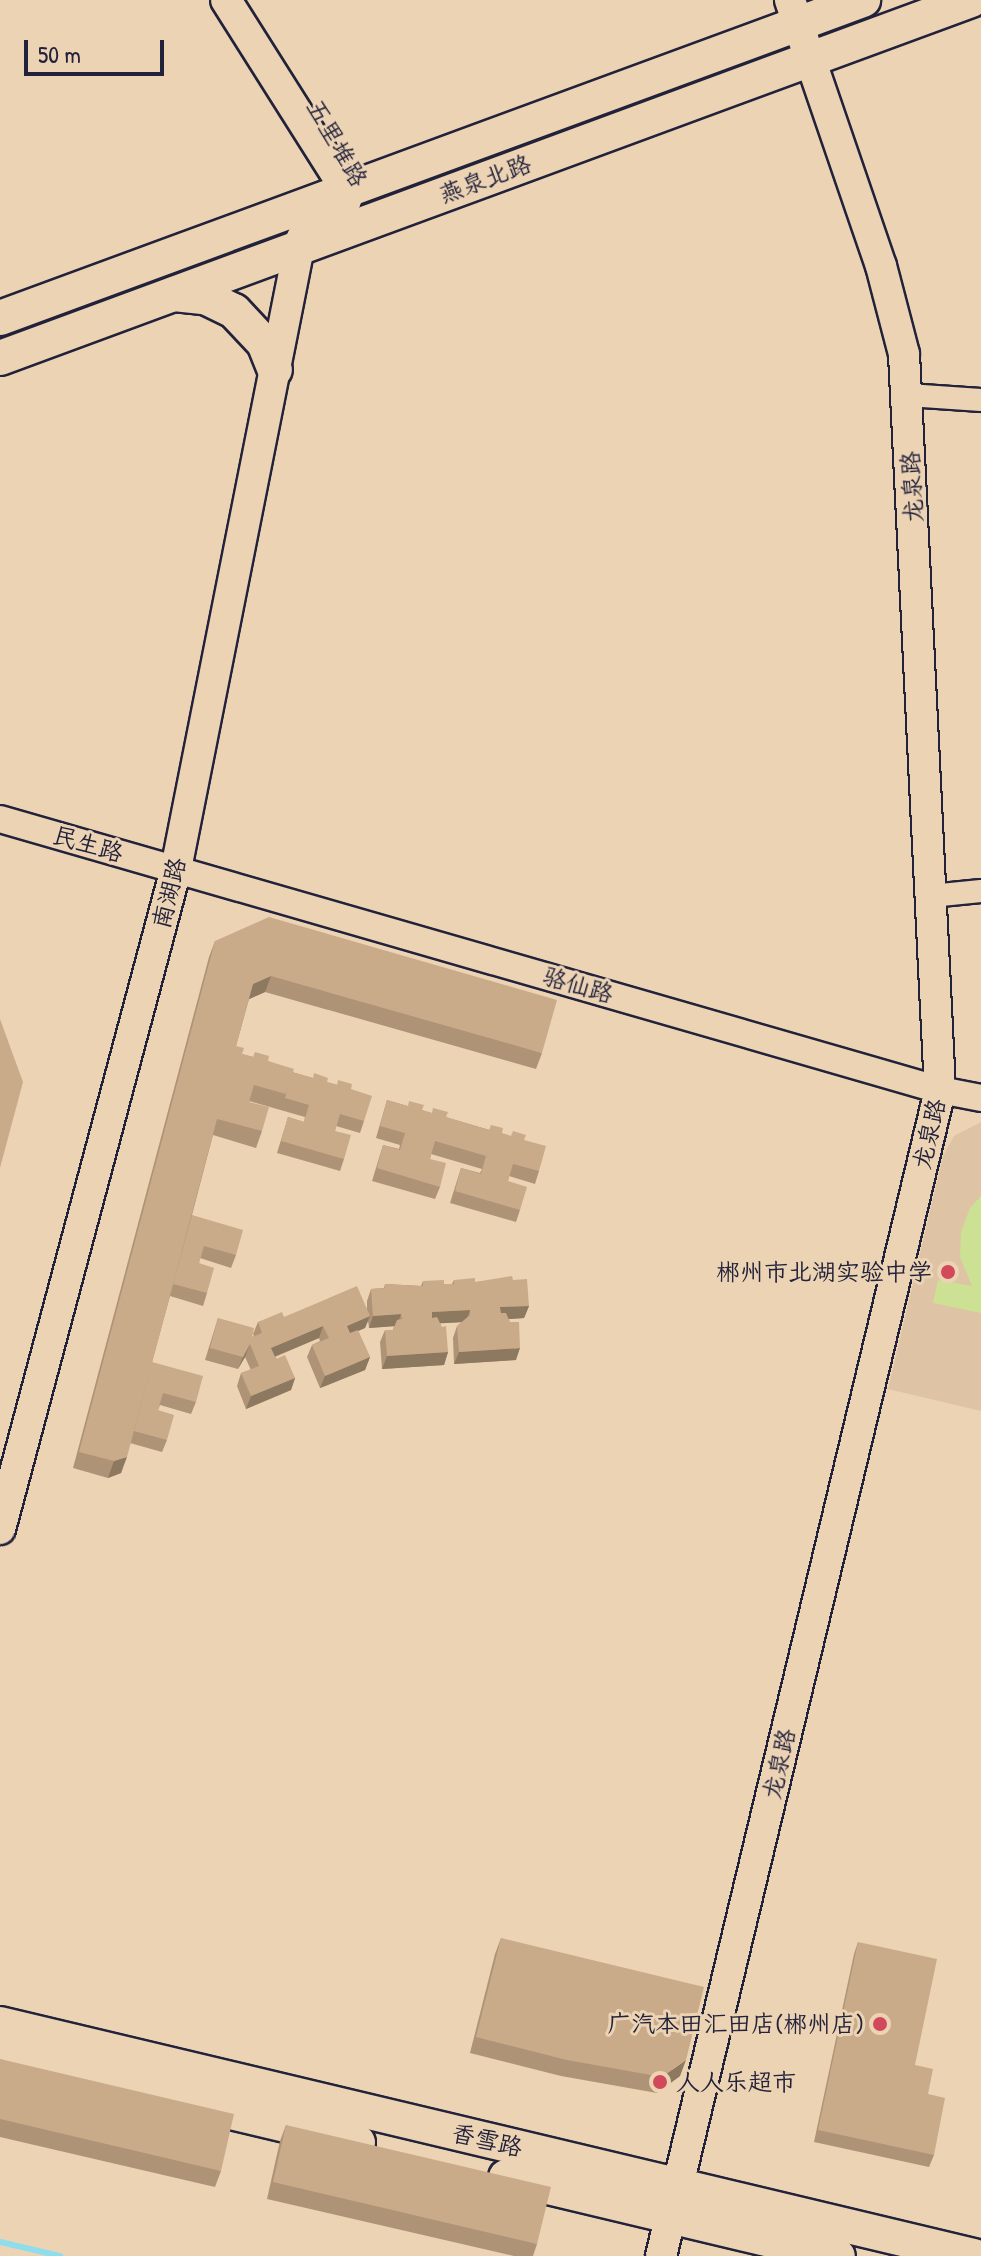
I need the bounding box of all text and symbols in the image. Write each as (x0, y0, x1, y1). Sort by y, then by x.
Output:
scale bar (28, 24, 168, 74)
text: 50 m (38, 38, 81, 70)
street label: 五里堆路 (301, 94, 373, 192)
street label: 燕泉北路 (435, 149, 535, 209)
street label: 龙泉路 (896, 450, 928, 524)
street label: 民生路 (49, 820, 127, 868)
street label: 南湖路 (146, 855, 192, 931)
street label: 骆仙路 (539, 961, 617, 1009)
street label: 龙泉路 (907, 1096, 951, 1172)
place label: 郴州市北湖实验中学 (716, 1258, 932, 1286)
marker: 郴州市北湖实验中学 (939, 1263, 957, 1281)
street label: 龙泉路 (757, 1726, 801, 1802)
place label: 广汽本田汇田店(郴州店) (607, 2010, 864, 2038)
marker: 广汽本田汇田店(郴州店) (871, 2015, 889, 2033)
place label: 人人乐超市 (676, 2068, 796, 2096)
marker: 人人乐超市 (651, 2073, 669, 2091)
street label: 香雪路 (449, 2118, 525, 2162)

